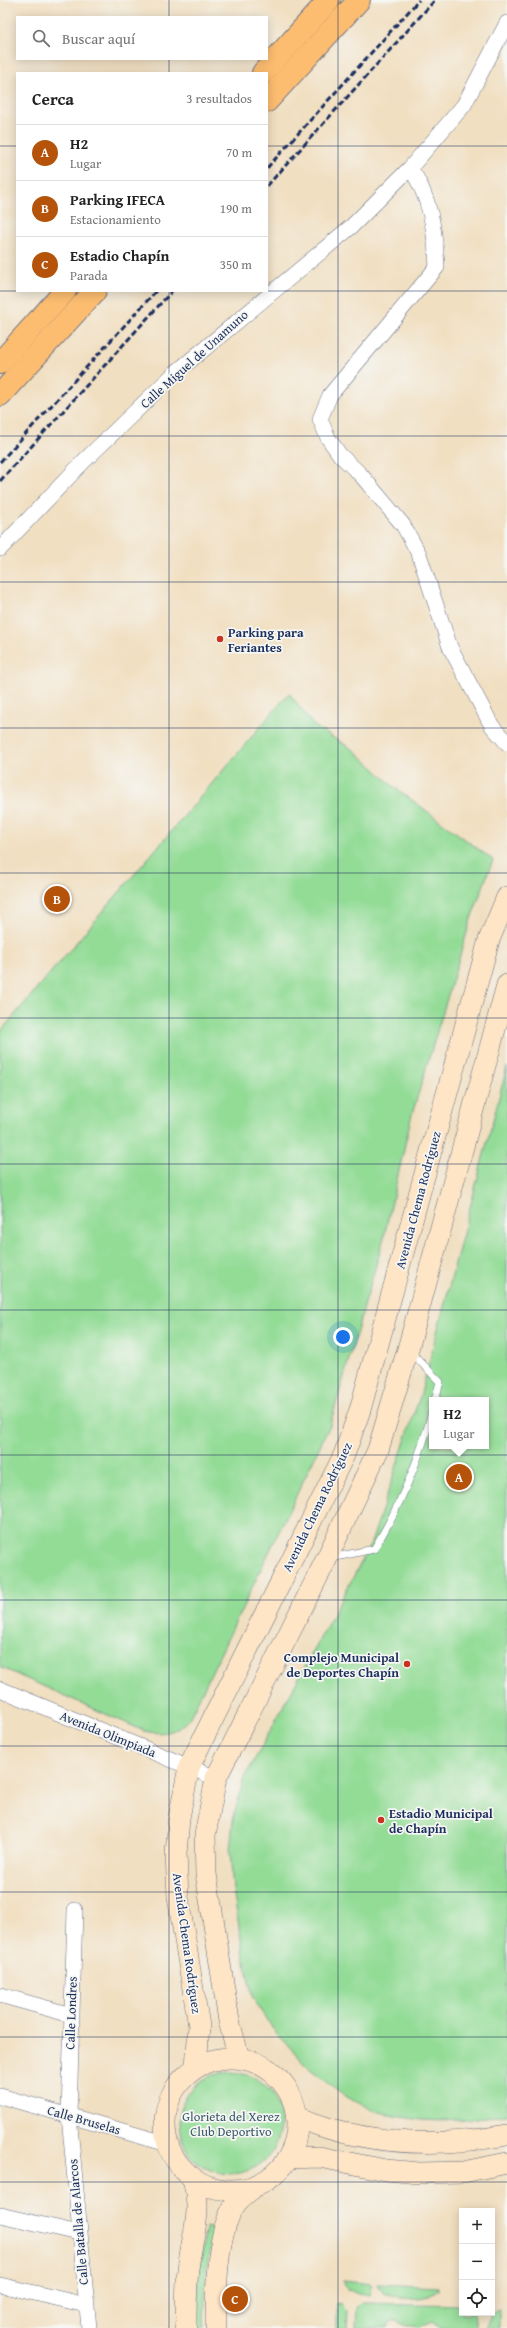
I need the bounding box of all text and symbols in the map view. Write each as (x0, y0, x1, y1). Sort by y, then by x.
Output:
search box (16, 16, 268, 60)
icon: search (30, 27, 52, 49)
text: Buscar aquí (62, 28, 135, 49)
text: Cerca (32, 86, 74, 111)
text: 3 resultados (186, 89, 252, 108)
text: H2 (70, 133, 88, 154)
text: A (41, 143, 49, 162)
text: 70 m (226, 143, 252, 162)
text: Lugar (70, 154, 101, 173)
text: Parking IFECA (70, 189, 165, 210)
text: B (41, 199, 49, 218)
text: 190 m (220, 199, 252, 218)
text: Estacionamiento (70, 210, 161, 229)
text: Estadio Chapín (70, 245, 169, 266)
text: C (41, 255, 49, 274)
text: 350 m (220, 255, 252, 274)
text: Parada (70, 266, 108, 285)
street label: Calle Miguel de Unamuno (136, 305, 252, 413)
place label: Parking para Feriantes (228, 623, 304, 657)
marker: Parking para Feriantes (215, 634, 225, 644)
pin: B (44, 884, 70, 914)
street label: Avenida Chema Rodríguez (390, 1129, 446, 1271)
your location (333, 1327, 353, 1347)
popup (429, 1397, 489, 1449)
text: H2 (443, 1403, 462, 1424)
text: Lugar (443, 1424, 475, 1443)
street label: Avenida Chema Rodríguez (277, 1439, 357, 1575)
pin: A (446, 1462, 472, 1492)
place label: Complejo Municipal de Deportes Chapín (284, 1648, 399, 1682)
marker: Complejo Municipal de Deportes Chapín (402, 1659, 412, 1669)
street label: Avenida Olimpiada (57, 1706, 160, 1762)
place label: Estadio Municipal de Chapín (389, 1804, 493, 1838)
marker: Estadio Municipal de Chapín (376, 1815, 386, 1825)
street label: Avenida Chema Rodríguez (168, 1871, 206, 2015)
street label: Calle Londres (60, 1976, 82, 2050)
street label: Calle Bruselas (45, 2100, 123, 2140)
park label: Glorieta del Xerez Club Deportivo (182, 2107, 280, 2141)
street label: Calle Batalla de Alarcos (63, 2158, 93, 2286)
map controls (459, 2208, 495, 2316)
button: + (459, 2208, 495, 2244)
button: − (459, 2244, 495, 2280)
button: locate (459, 2280, 495, 2316)
pin: C (222, 2284, 248, 2314)

